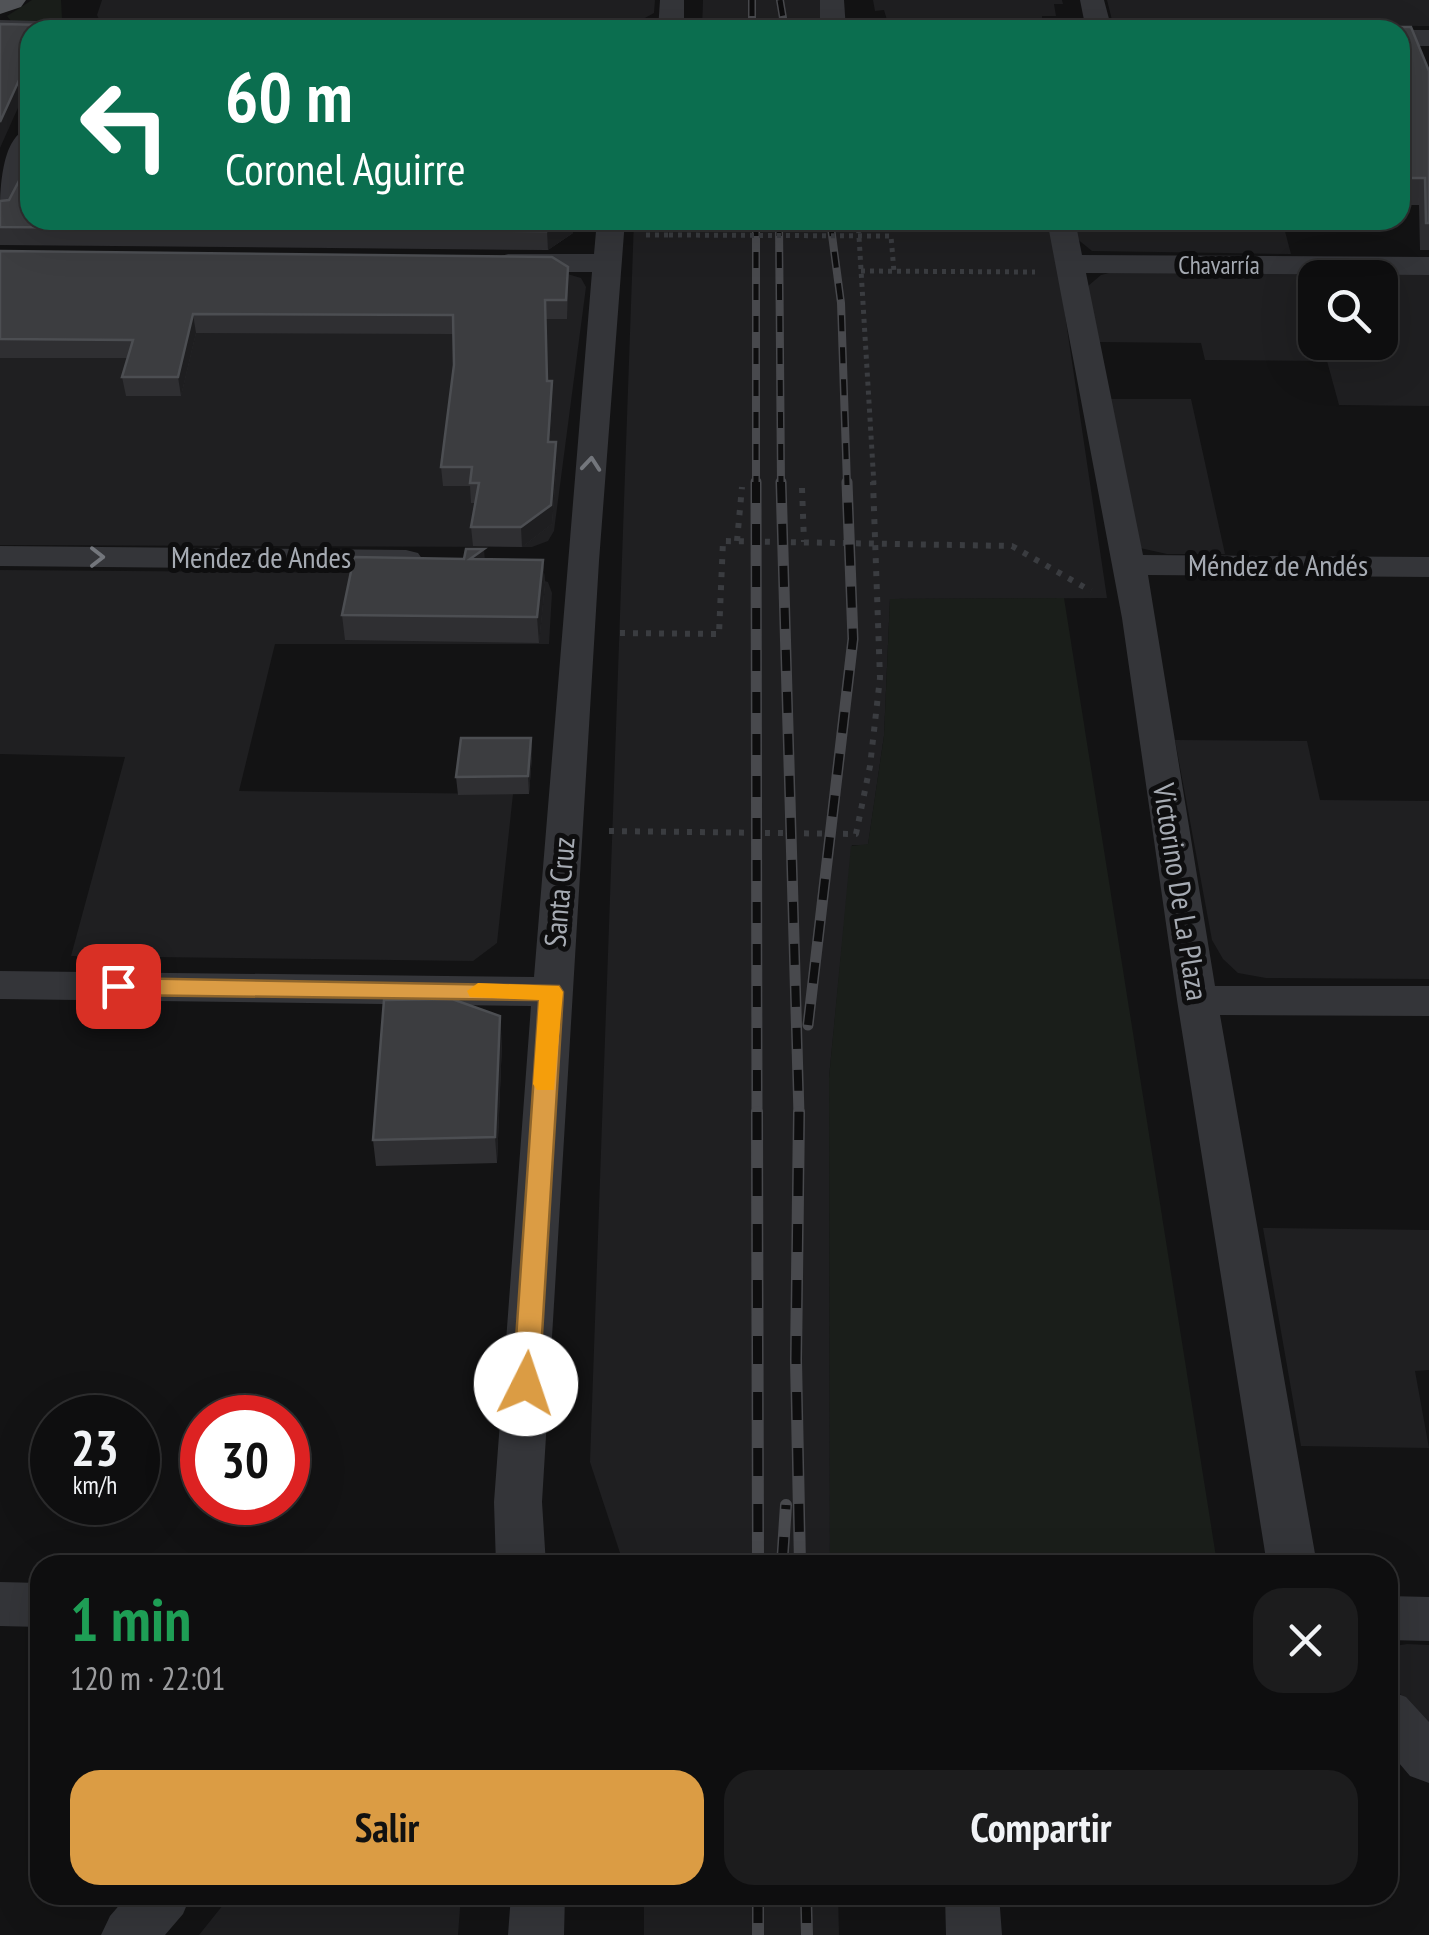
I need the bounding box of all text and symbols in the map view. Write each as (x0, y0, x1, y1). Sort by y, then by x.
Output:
text: 60 m (225, 51, 353, 141)
icon: left (60, 60, 190, 190)
text: Coronel Aguirre (225, 139, 465, 197)
street label: Chavarría (1178, 249, 1260, 281)
map controls (1298, 260, 1398, 360)
button: search (1298, 260, 1398, 360)
one-way arrow (579, 455, 601, 471)
street label: Mendez de Andes (171, 537, 351, 576)
street label: Méndez de Andés (1188, 545, 1368, 584)
one-way arrow (90, 546, 106, 568)
street label: Victorino De La Plaza (1145, 779, 1218, 1003)
street label: Santa Cruz (534, 835, 583, 948)
pin (76, 944, 161, 1029)
icon: arrive (91, 959, 146, 1014)
position arrow (474, 1332, 578, 1436)
speed limit sign: 30 (180, 1395, 310, 1525)
text: 23 (71, 1415, 119, 1480)
text: km/h (73, 1469, 117, 1501)
text: 1 min (70, 1580, 191, 1658)
button: close (1253, 1588, 1358, 1693)
text: 120 m · 22:01 (70, 1657, 225, 1699)
button: Salir (70, 1770, 704, 1885)
button: Compartir (724, 1770, 1358, 1885)

